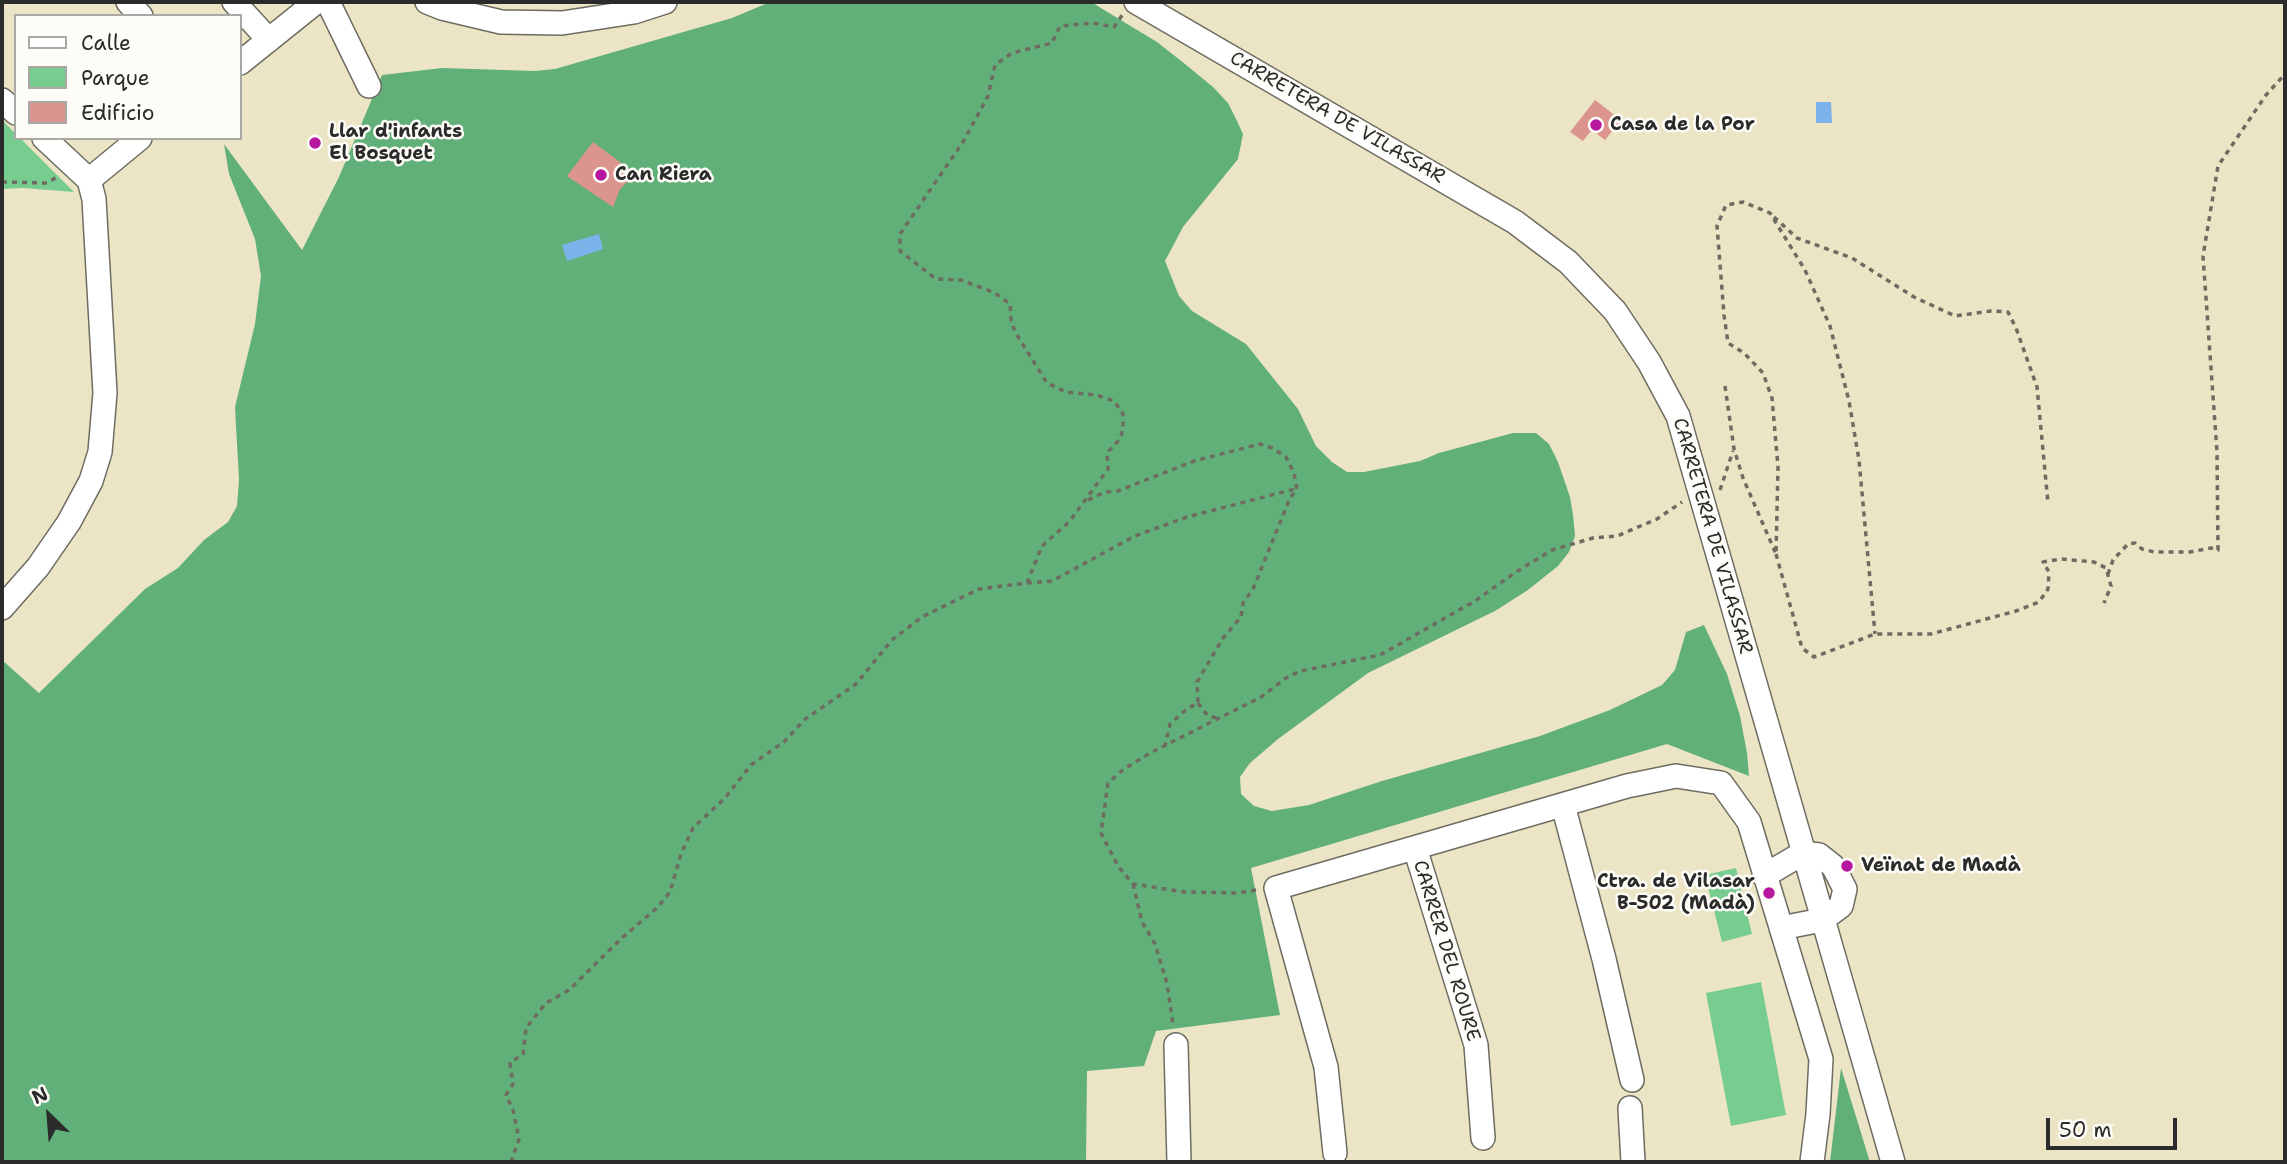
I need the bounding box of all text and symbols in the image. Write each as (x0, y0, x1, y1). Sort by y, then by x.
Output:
legend (14, 14, 242, 140)
text: Calle (81, 29, 131, 57)
street label: CARRETERA DE VILASSAR (1226, 47, 1448, 189)
text: Parque (81, 64, 150, 92)
text: Edificio (81, 99, 154, 127)
place label: Casa de la Por (1610, 114, 1755, 136)
marker: Casa de la Por (1588, 117, 1604, 133)
place label: Llar d'infants El Bosquet (329, 121, 462, 165)
marker: Llar d'infants El Bosquet (307, 135, 323, 151)
place label: Can Riera (615, 164, 712, 186)
marker: Can Riera (593, 167, 609, 183)
street label: CARRETERA DE VILASSAR (1667, 415, 1757, 657)
place label: Veïnat de Madà (1861, 855, 2021, 877)
street label: CARRER DEL ROURE (1408, 858, 1484, 1044)
marker: Veïnat de Madà (1839, 858, 1855, 874)
place label: Ctra. de Vilasar B-502 (Madà) (1597, 871, 1755, 915)
marker: Ctra. de Vilasar B-502 (Madà) (1761, 885, 1777, 901)
north arrow (14, 1080, 84, 1150)
text: N (28, 1081, 52, 1110)
scale bar (2049, 1104, 2180, 1148)
text: 50 m (2059, 1116, 2112, 1144)

